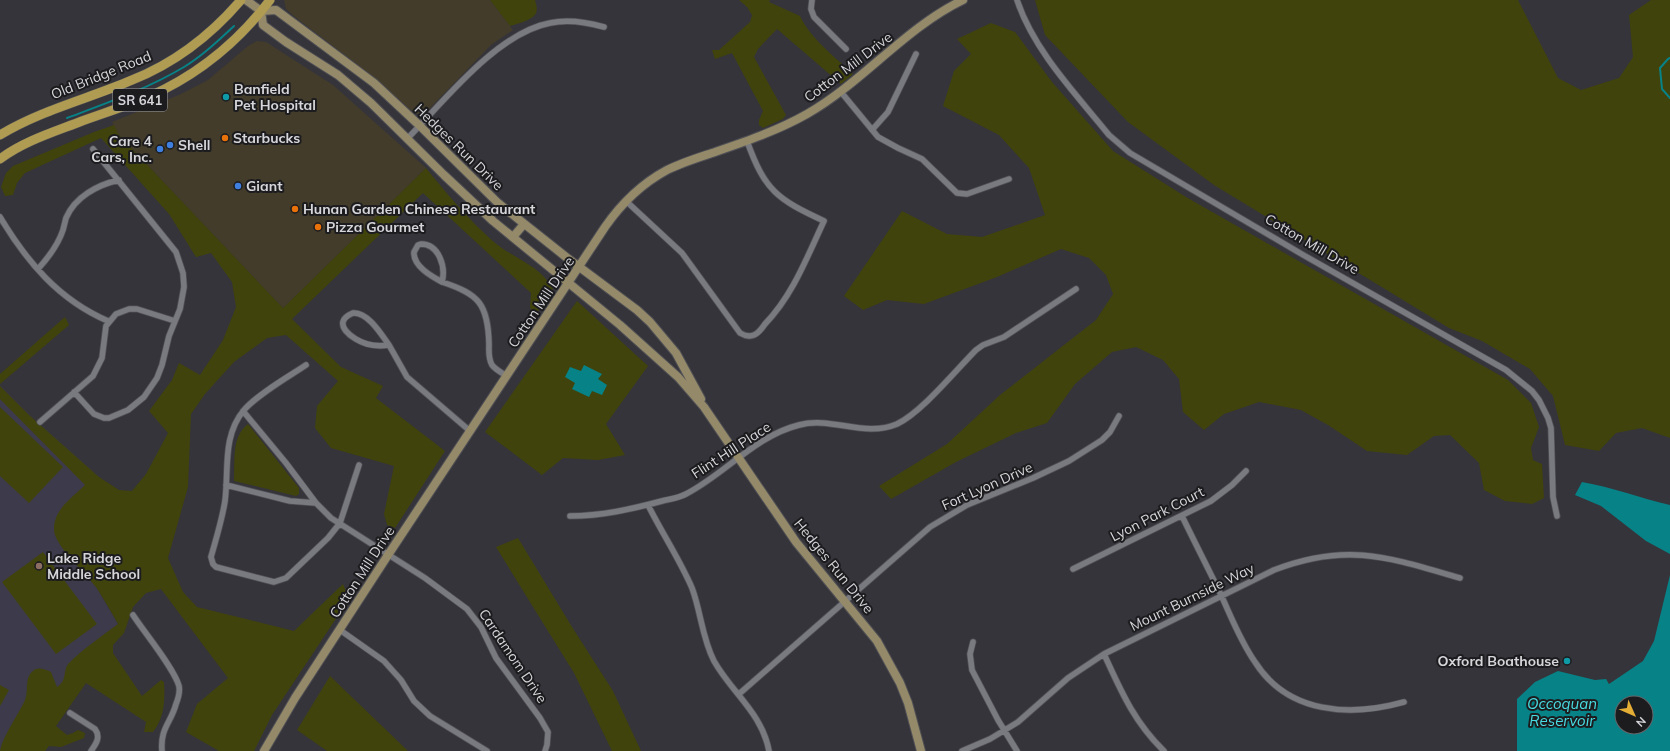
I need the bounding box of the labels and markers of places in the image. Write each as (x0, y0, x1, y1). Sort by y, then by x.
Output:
place label: Banfield Pet Hospital (234, 80, 316, 114)
marker: Banfield Pet Hospital (221, 92, 231, 102)
place label: Starbucks (233, 129, 300, 147)
place label: Care 4 Cars, Inc. (91, 132, 153, 166)
marker: Starbucks (220, 133, 230, 143)
place label: Shell (178, 136, 210, 154)
marker: Shell (165, 140, 175, 150)
marker: Care 4 Cars, Inc. (155, 144, 165, 154)
place label: Giant (246, 177, 283, 195)
marker: Giant (233, 181, 243, 191)
place label: Hunan Garden Chinese Restaurant (303, 200, 536, 218)
marker: Hunan Garden Chinese Restaurant (290, 204, 300, 214)
place label: Pizza Gourmet (326, 218, 425, 236)
marker: Pizza Gourmet (313, 222, 323, 232)
place label: Lake Ridge Middle School (47, 549, 140, 583)
marker: Lake Ridge Middle School (34, 561, 44, 571)
place label: Oxford Boathouse (1437, 652, 1559, 670)
marker: Oxford Boathouse (1562, 656, 1572, 666)

